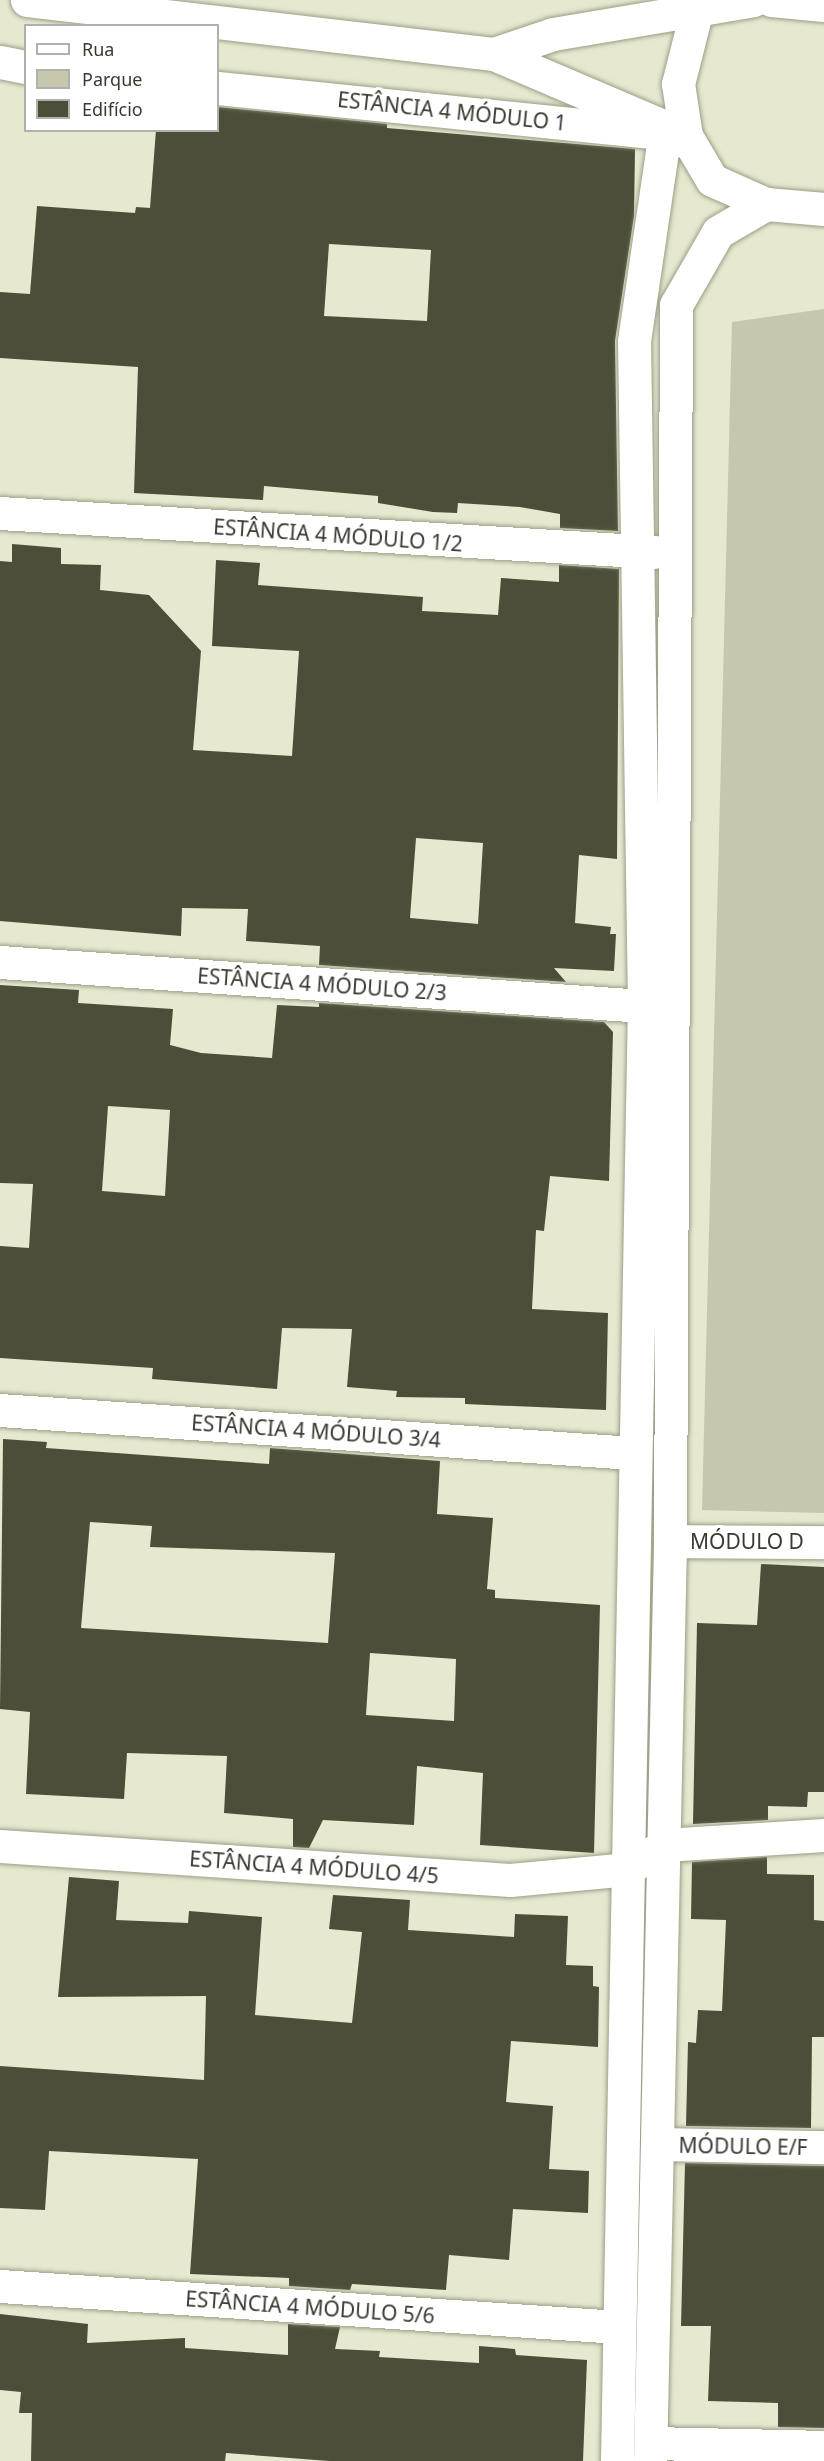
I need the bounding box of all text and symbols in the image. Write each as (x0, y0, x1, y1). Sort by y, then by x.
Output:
legend (24, 24, 219, 132)
text: Rua (82, 37, 114, 61)
text: Parque (82, 67, 142, 91)
street label: ESTÂNCIA 4 MÓDULO 1 (336, 86, 568, 136)
text: Edifício (82, 97, 143, 121)
street label: ESTÂNCIA 4 MÓDULO 1/2 (212, 514, 464, 556)
street label: ESTÂNCIA 4 MÓDULO 2/3 (196, 963, 448, 1005)
street label: ESTÂNCIA 4 MÓDULO 3/4 (190, 1410, 442, 1452)
street label: MÓDULO D (690, 1528, 804, 1554)
street label: ESTÂNCIA 4 MÓDULO 4/5 (188, 1846, 440, 1888)
street label: MÓDULO E/F (678, 2132, 808, 2160)
street label: ESTÂNCIA 4 MÓDULO 5/6 (184, 2286, 436, 2328)

